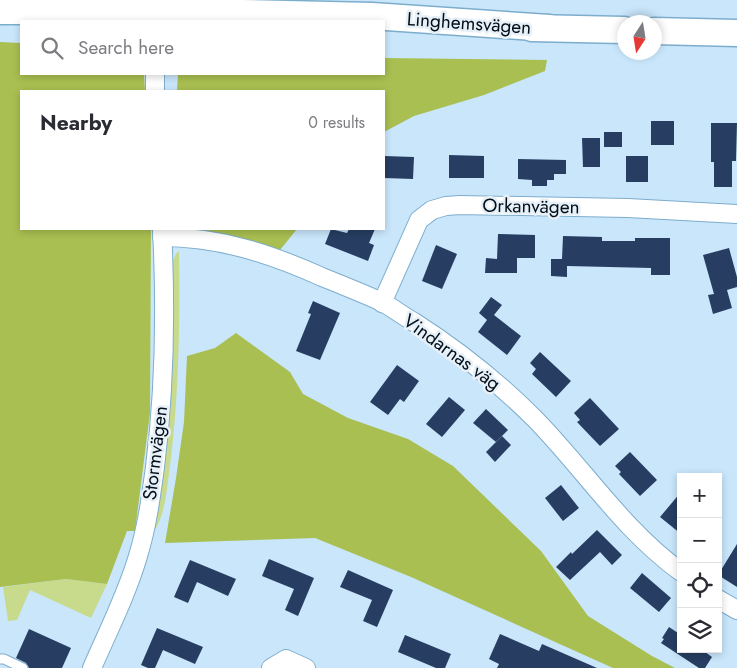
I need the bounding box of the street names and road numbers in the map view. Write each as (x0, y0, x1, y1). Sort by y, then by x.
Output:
street label: Linghemsvägen (406, 5, 532, 41)
street label: Orkanvägen (482, 192, 580, 220)
street label: Vindarnas väg (398, 307, 506, 397)
street label: Stormvägen (136, 404, 174, 502)

